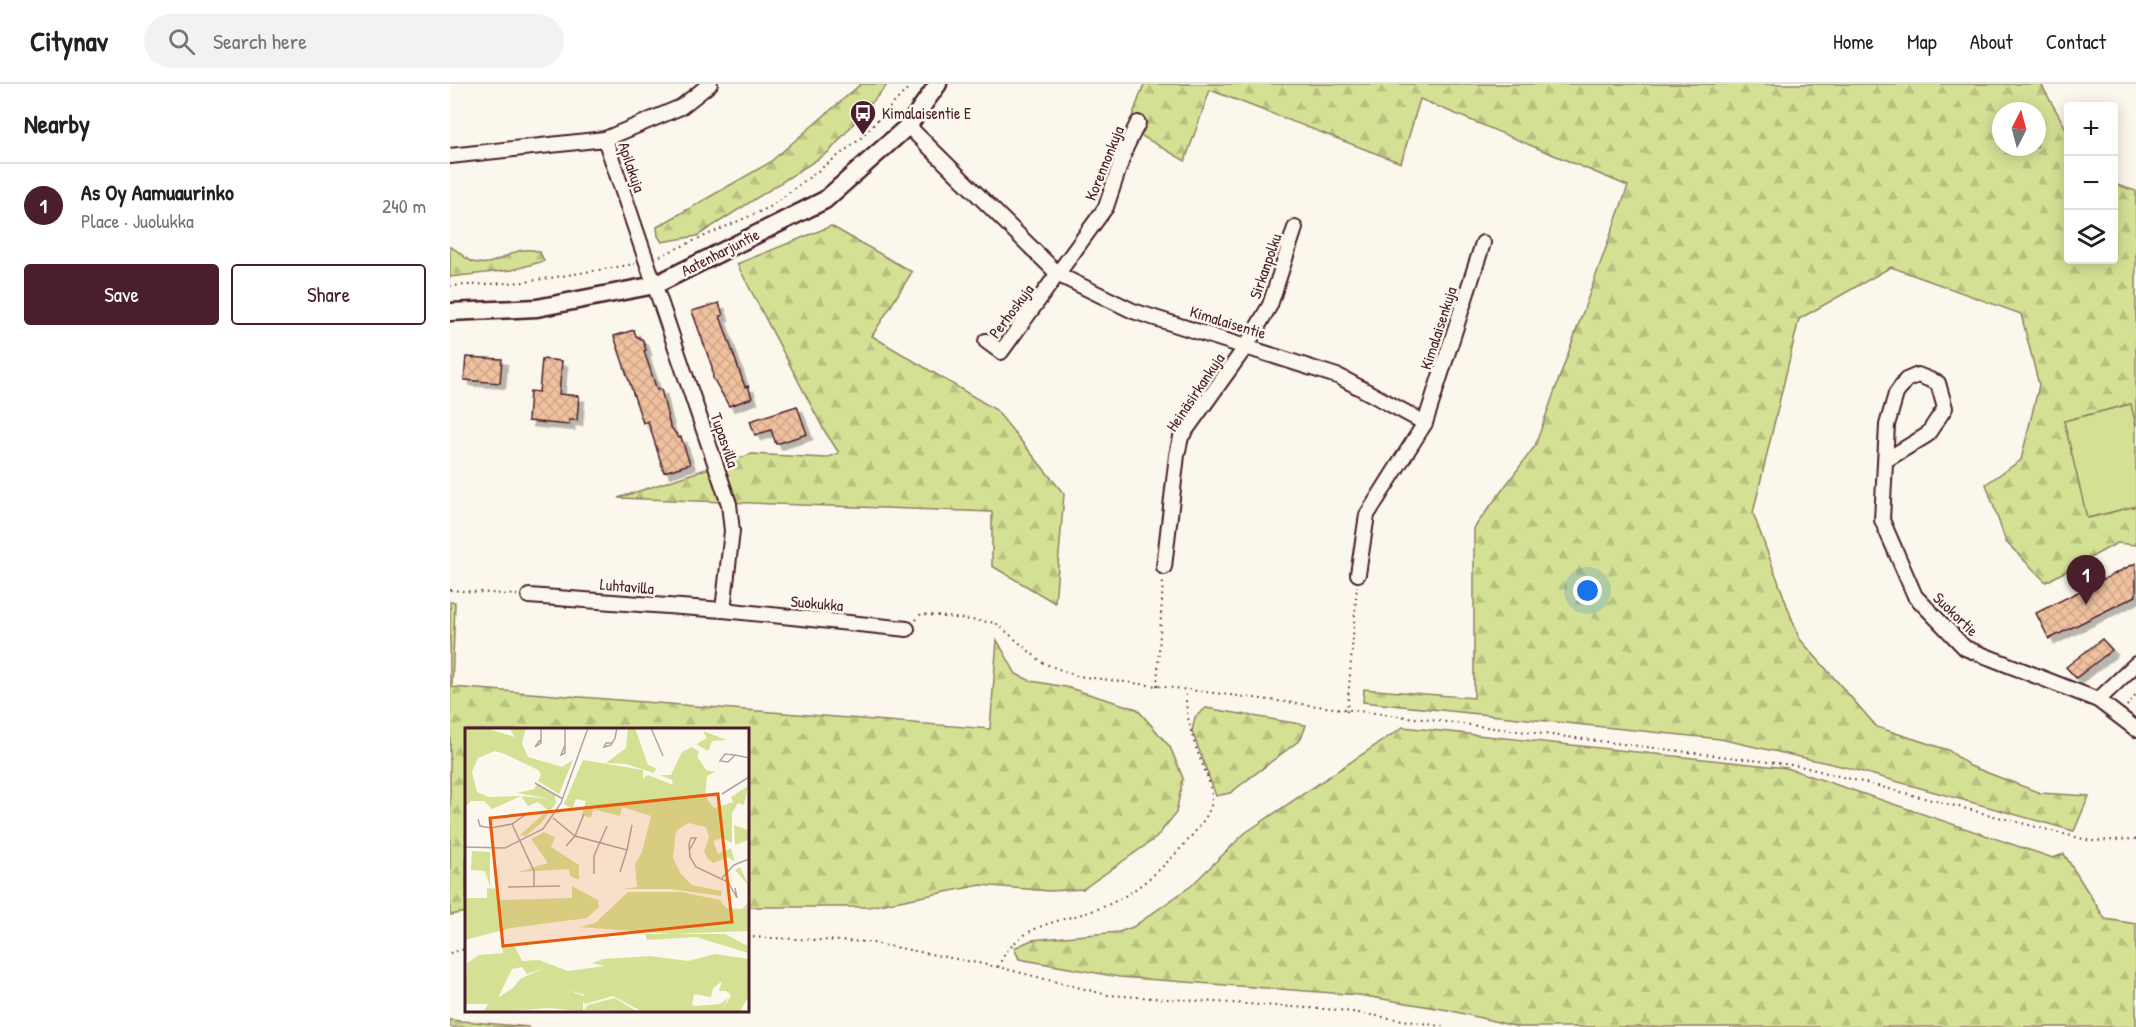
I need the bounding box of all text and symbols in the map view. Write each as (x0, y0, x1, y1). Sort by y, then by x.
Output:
search box (144, 14, 564, 68)
text: Citynav (30, 22, 108, 60)
icon: search (165, 25, 198, 58)
text: Search here (213, 26, 307, 56)
text: Home (1833, 27, 1874, 56)
text: Map (1907, 27, 1937, 56)
text: About (1970, 27, 2013, 56)
text: Contact (2046, 27, 2106, 56)
bus stop icon: Kimalaisentie E (848, 98, 878, 136)
place label: Kimalaisentie E (882, 102, 971, 124)
north arrow (1992, 102, 2046, 156)
map controls (2064, 102, 2118, 264)
button: + (2064, 102, 2118, 156)
text: Nearby (24, 106, 90, 141)
street label: Korennonkuja (1079, 122, 1129, 204)
street label: Apilakuja (613, 139, 651, 195)
button: − (2064, 156, 2118, 210)
text: As Oy Aamuaurinko (81, 177, 234, 207)
text: 1 (40, 192, 47, 219)
text: 240 m (382, 192, 426, 219)
text: Place · Juolukka (81, 207, 194, 234)
button: layers (2064, 210, 2118, 264)
street label: Aatenharjuntie (677, 223, 764, 281)
street label: Sirkanpolku (1244, 230, 1287, 302)
button: Save (24, 264, 219, 325)
button: Share (231, 264, 426, 325)
street label: Perhoskuja (983, 279, 1039, 343)
street label: Kimalaisenkuja (1414, 284, 1462, 372)
street label: Kimalaisentie (1187, 300, 1269, 344)
street label: Heinäsirkankuja (1161, 349, 1229, 435)
street label: Tupasvilla (705, 410, 745, 470)
pin: 1 (2066, 556, 2106, 605)
street label: Luhtavilla (599, 573, 655, 599)
your location (1573, 576, 1602, 605)
street label: Suokortie (1929, 587, 1984, 641)
street label: Suokukka (790, 590, 844, 616)
inset map (465, 728, 748, 1012)

